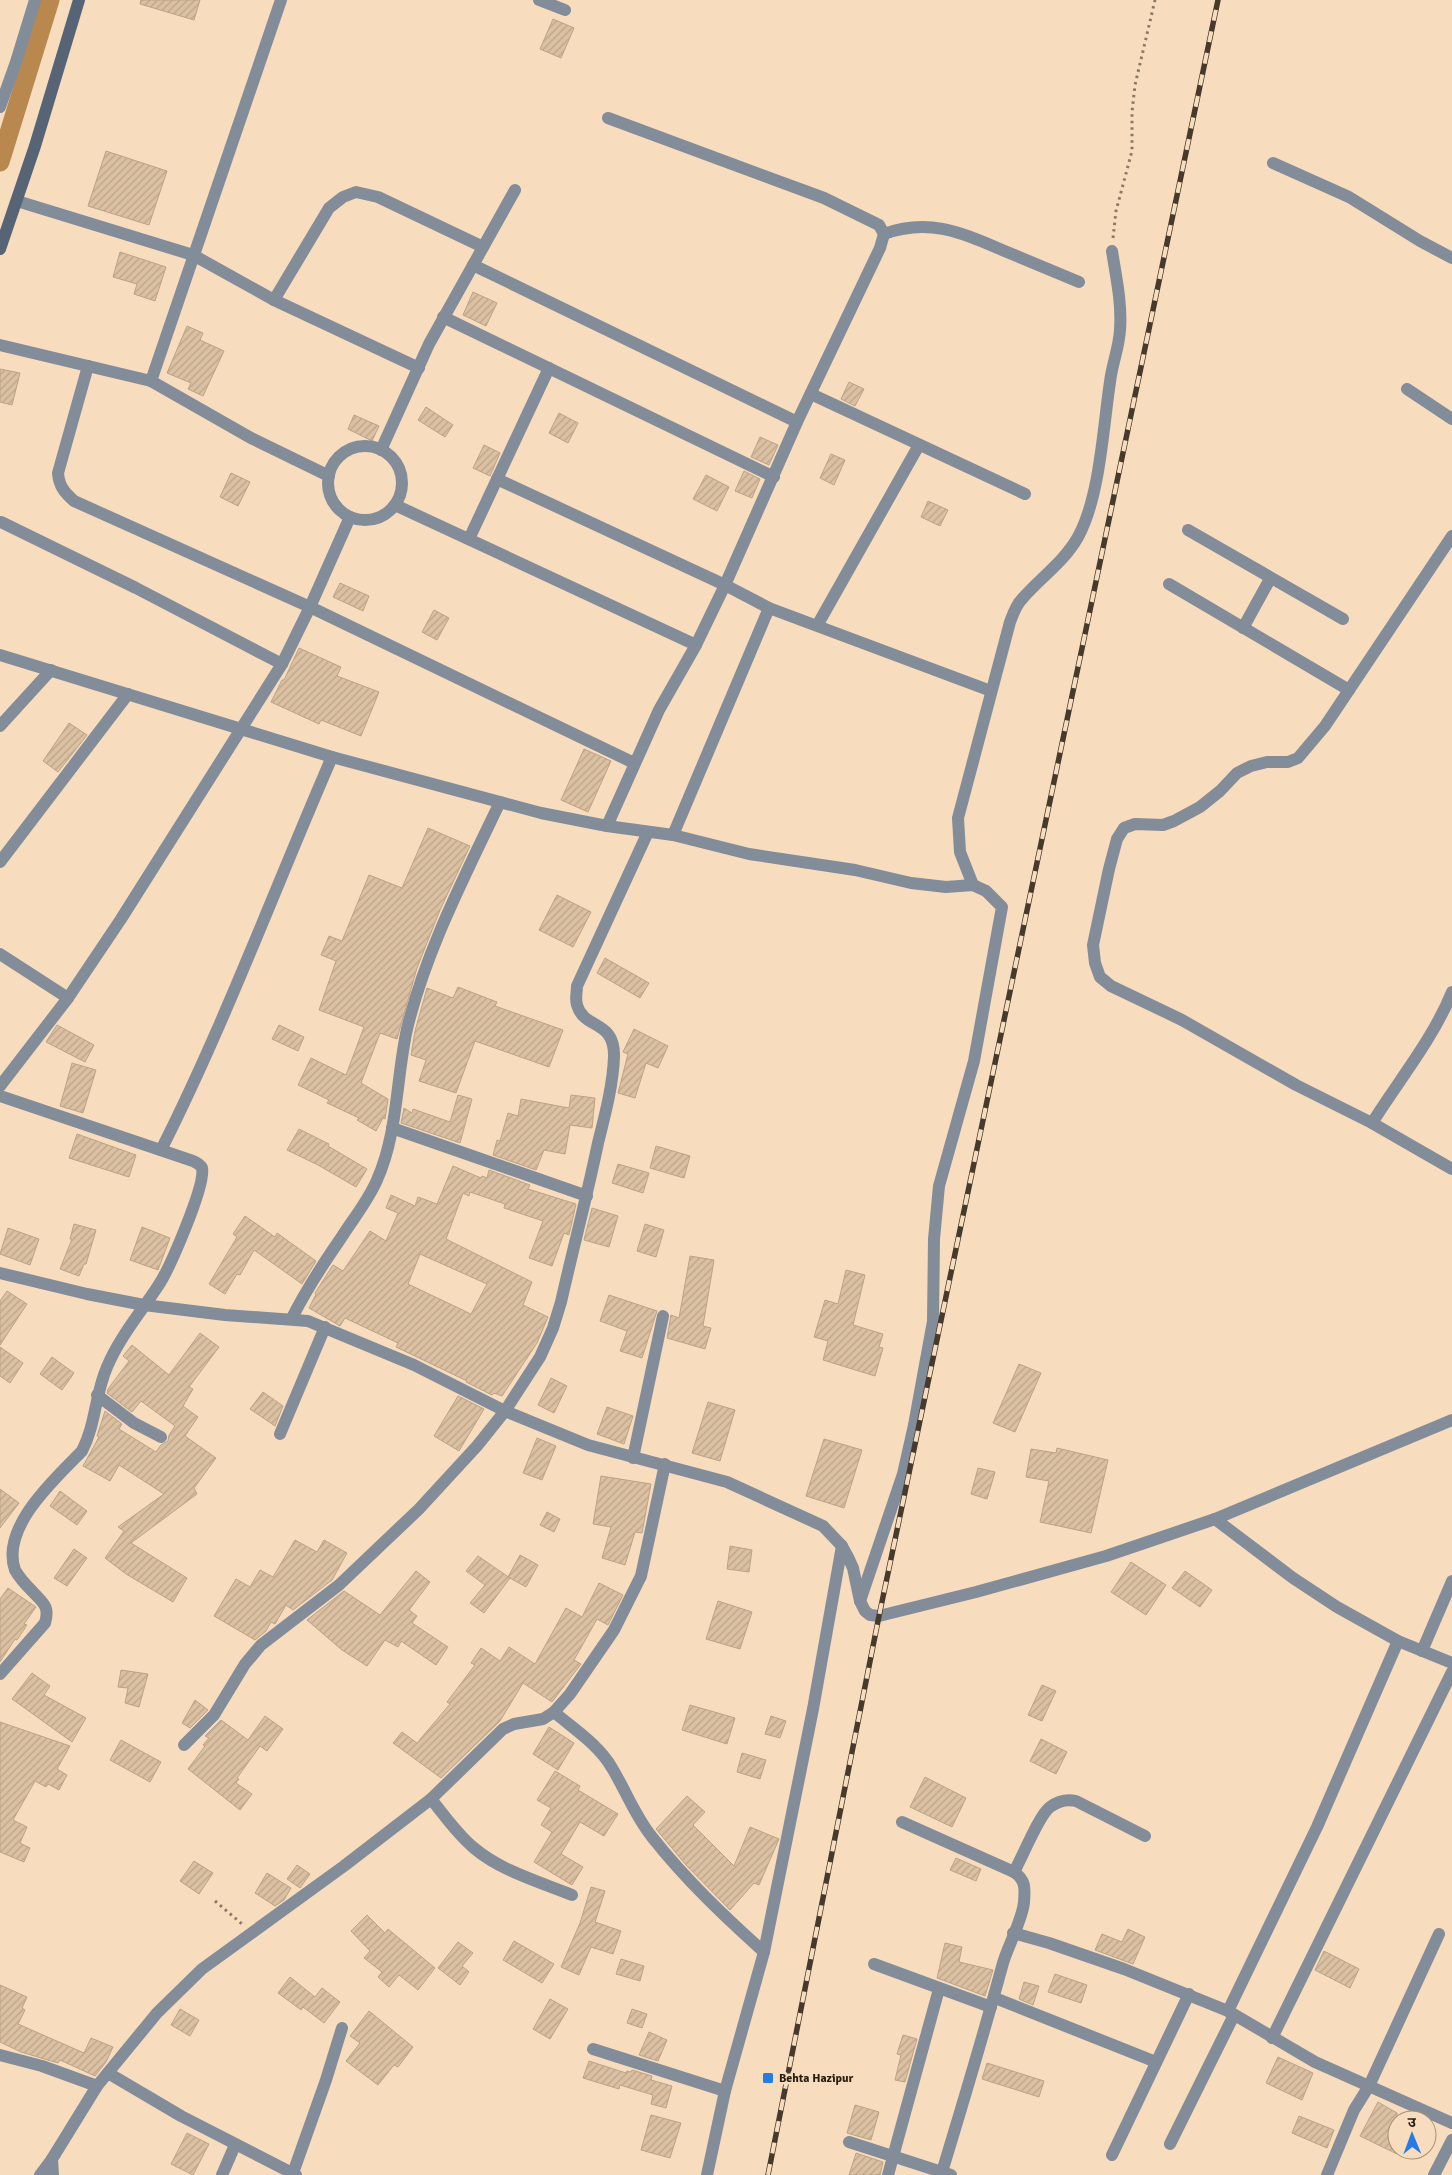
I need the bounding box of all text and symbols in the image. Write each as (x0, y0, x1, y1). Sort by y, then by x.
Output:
marker: Behta Hazipur (761, 2071, 775, 2085)
place label: Behta Hazipur (779, 2071, 854, 2086)
north arrow (1387, 2110, 1437, 2160)
text: उ (1408, 2114, 1417, 2131)

